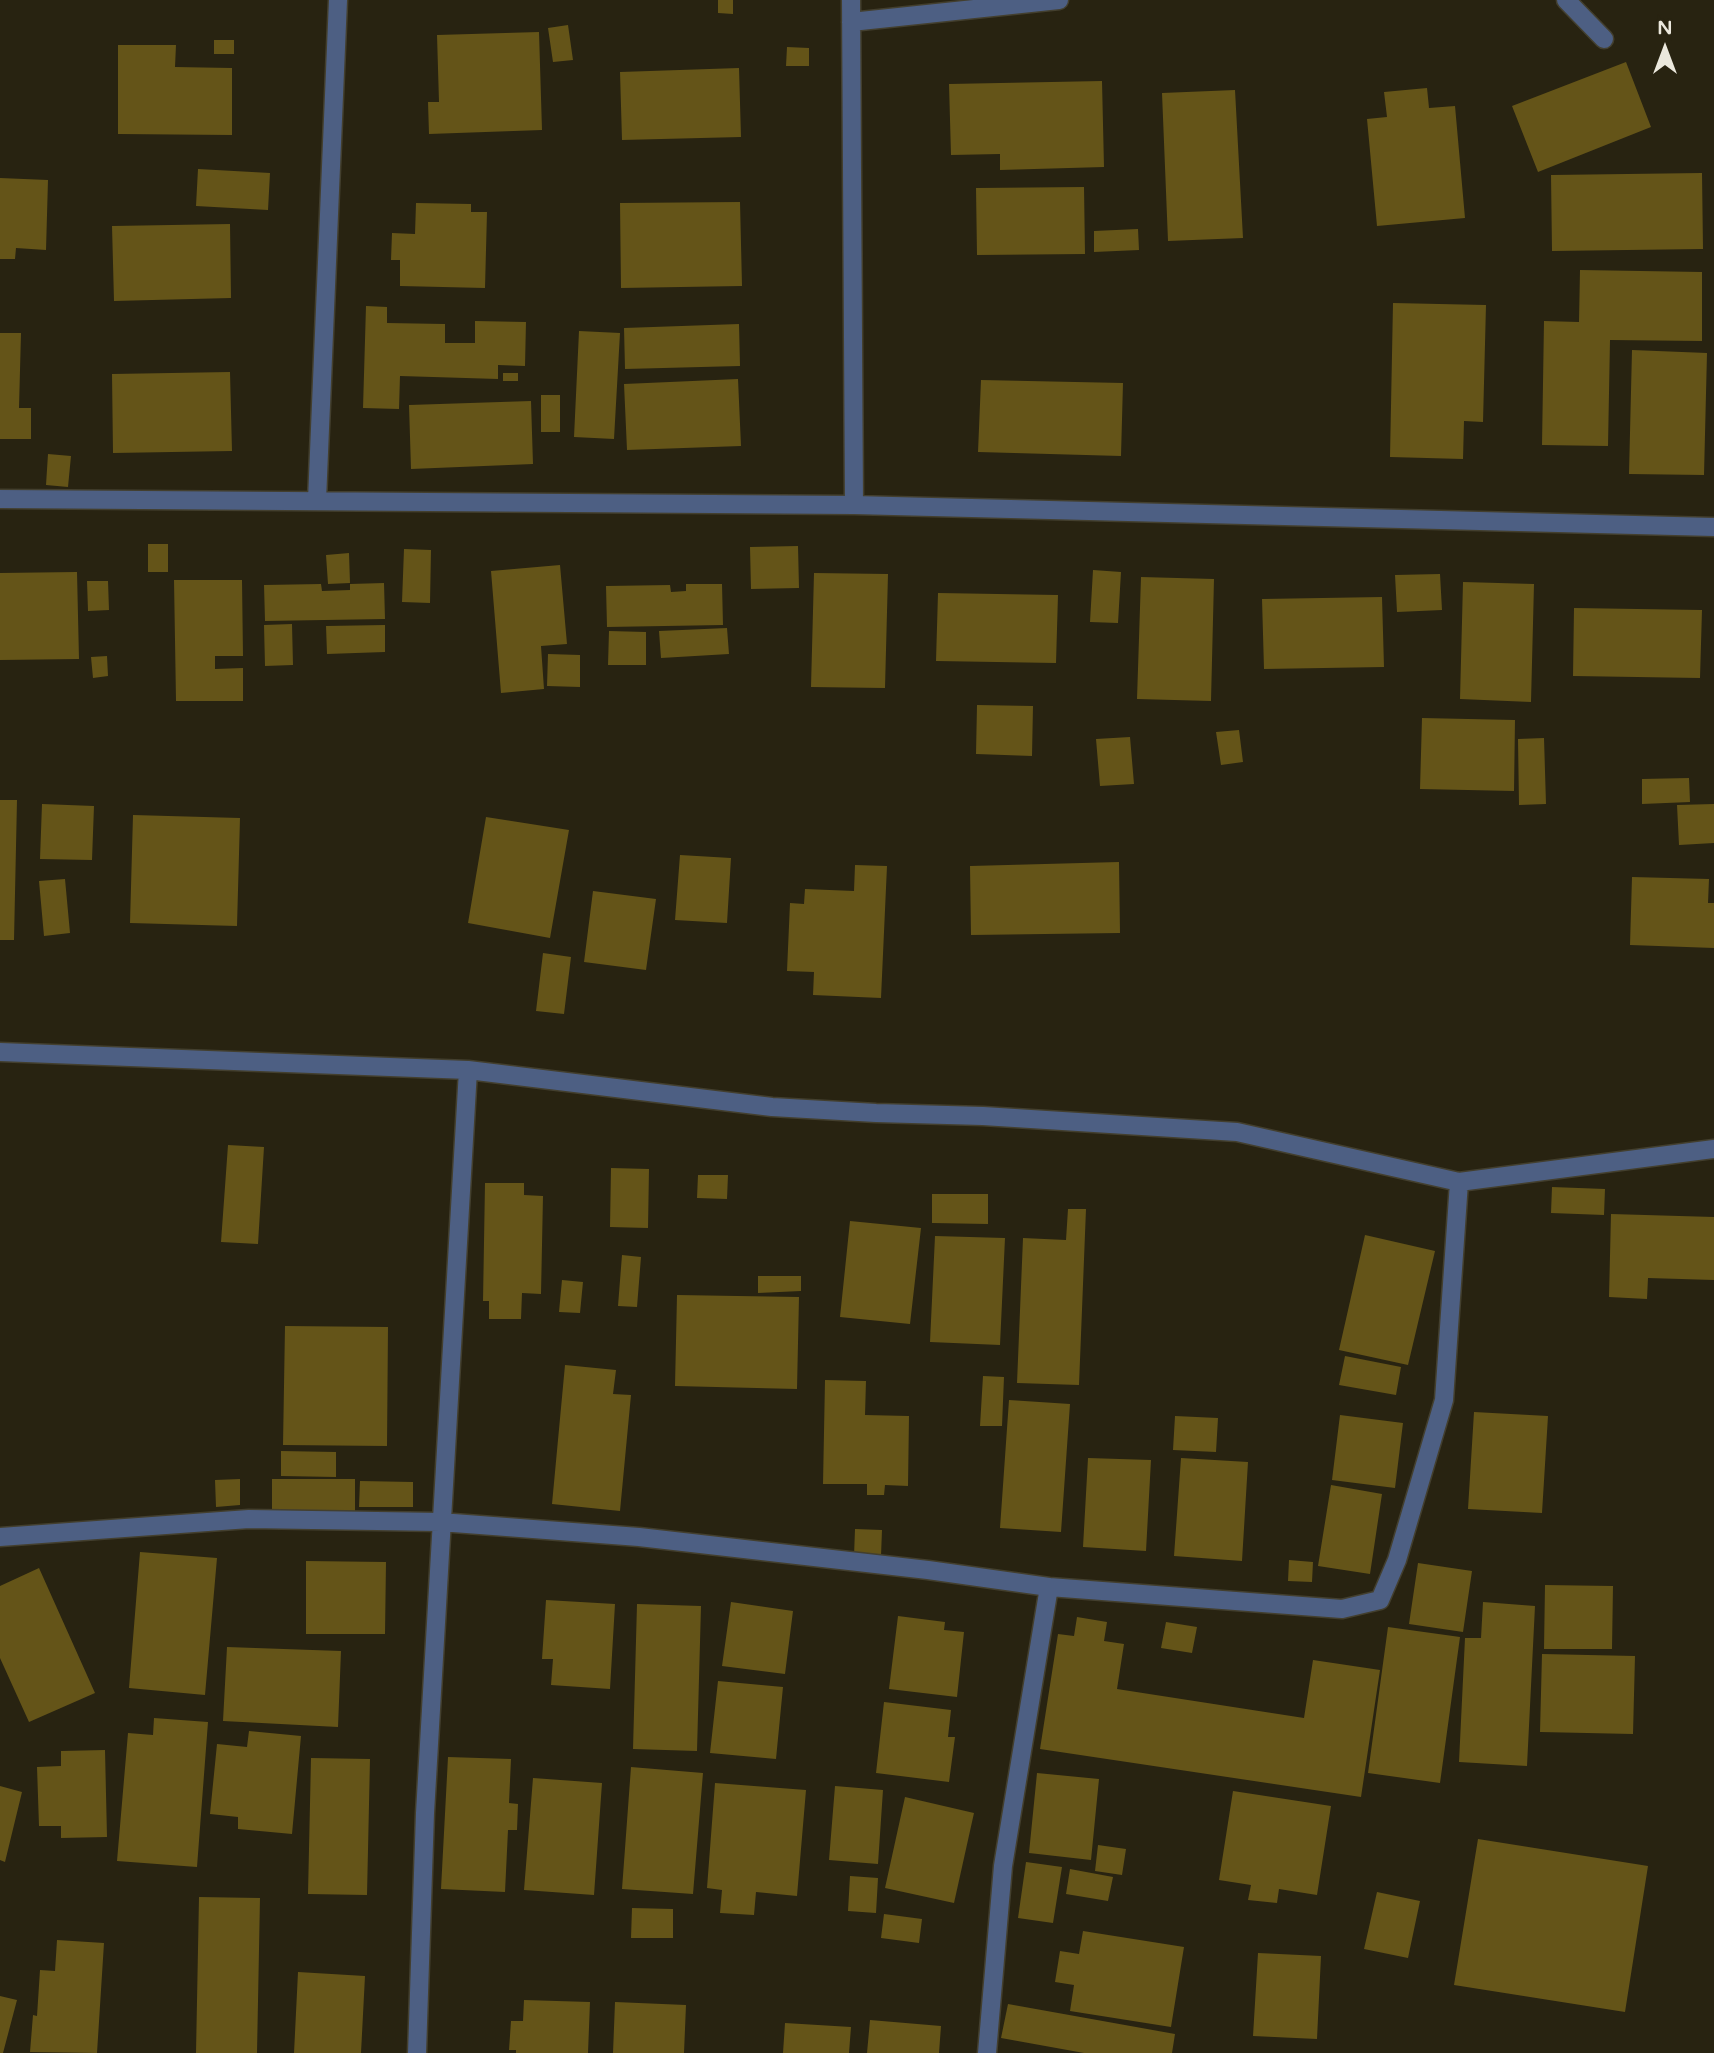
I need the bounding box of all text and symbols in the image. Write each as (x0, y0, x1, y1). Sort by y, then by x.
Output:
north arrow (1630, 14, 1700, 84)
text: N (1657, 17, 1673, 39)

